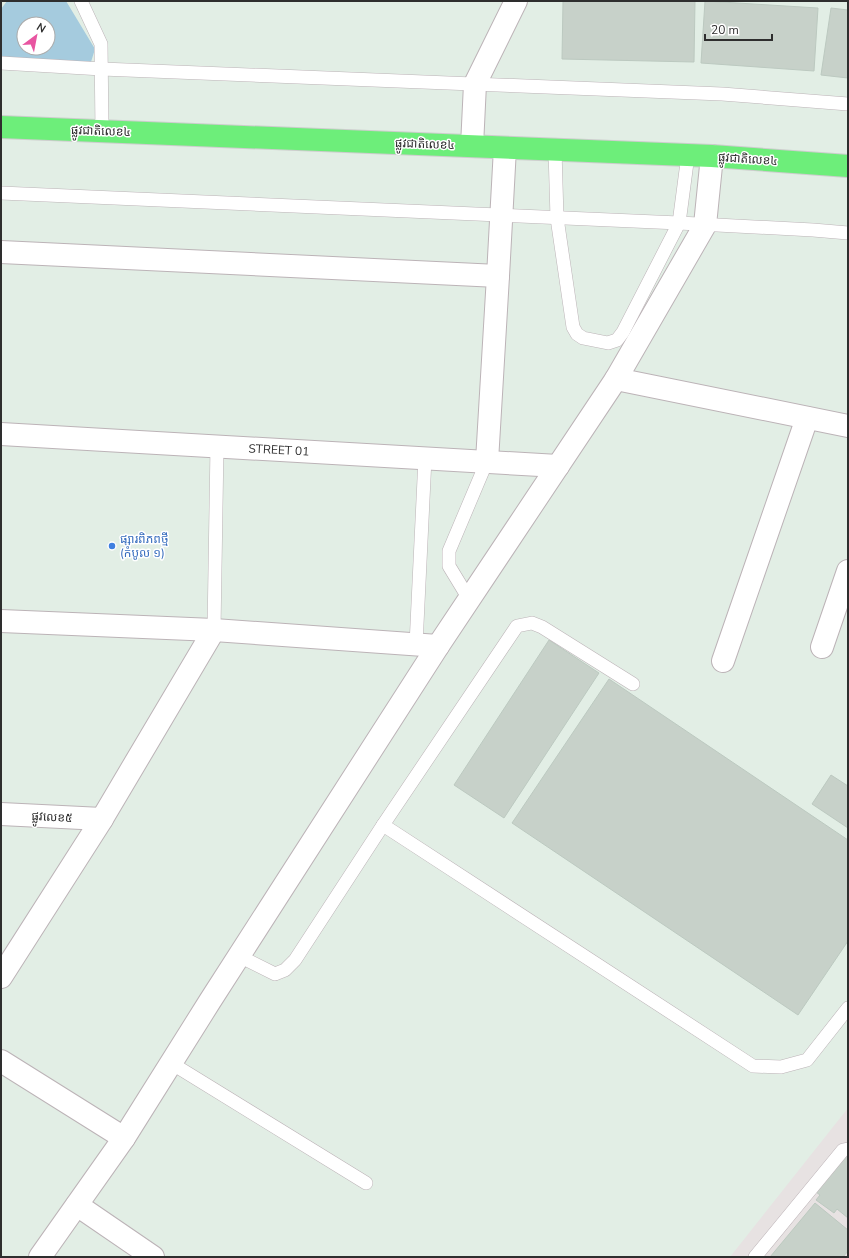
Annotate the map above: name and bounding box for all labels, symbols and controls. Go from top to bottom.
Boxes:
north arrow [16,16,56,56]
scale bar [705,16,772,42]
text: N [34,19,49,36]
text: 20 m [711,22,739,38]
street label: ផ្លូវជាតិលេខ៤ [71,122,131,143]
street label: ផ្លូវជាតិលេខ៤ [395,135,455,156]
street label: ផ្លូវជាតិលេខ៤ [717,149,779,172]
street label: STREET 01 [248,440,310,460]
place label: ផ្សារពិភពថ្មី (កំបូល ១) [120,531,169,561]
marker: ផ្សារពិភពថ្មី (កំបូល ១) [107,541,117,551]
street label: ផ្លូវលេខ៥ [31,808,73,829]

